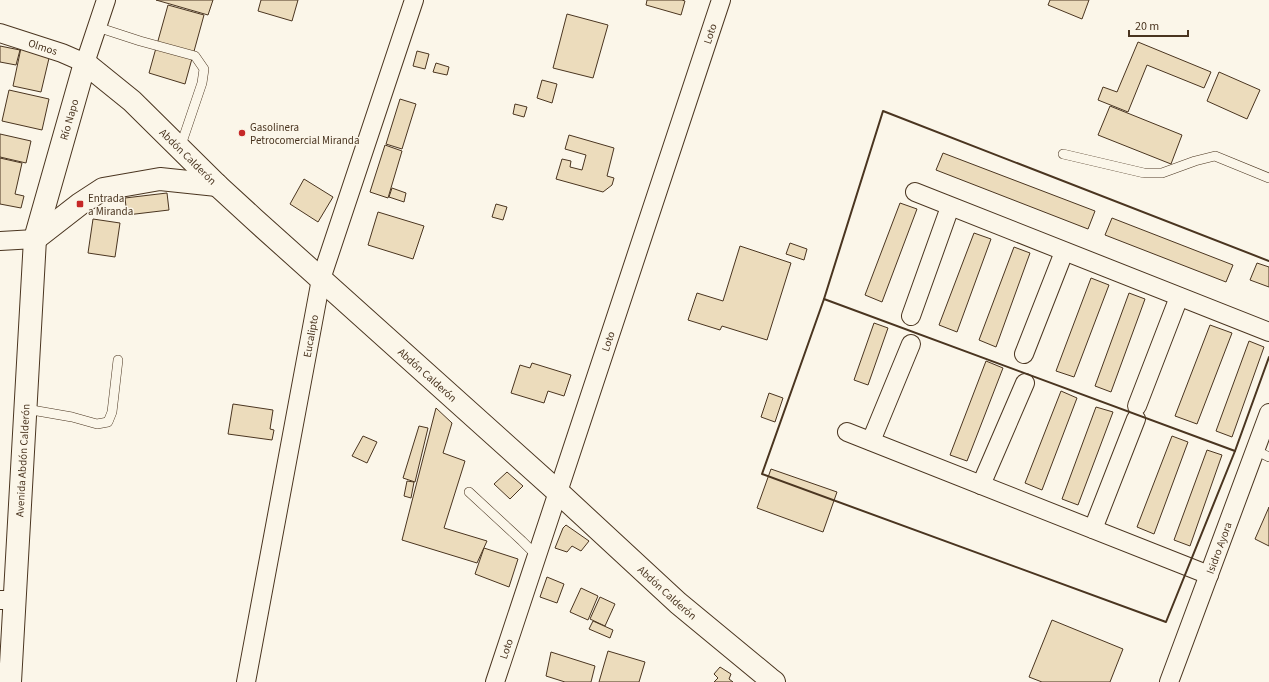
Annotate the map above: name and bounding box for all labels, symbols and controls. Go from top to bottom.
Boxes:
scale bar [1129,12,1188,38]
text: 20 m [1135,18,1159,35]
street label: Loto [700,22,721,46]
street label: Olmos [26,36,60,59]
street label: Río Napo [57,97,82,142]
place label: Gasolinera Petrocomercial Miranda [250,120,359,148]
street label: Abdón Calderón [156,125,219,188]
marker: Gasolinera Petrocomercial Miranda [237,128,247,138]
place label: Entrada a Miranda [88,191,133,219]
marker: Entrada a Miranda [75,199,85,209]
street label: Eucalipto [300,313,322,359]
street label: Loto [598,329,619,353]
street label: Abdón Calderón [394,345,460,406]
street label: Avenida Abdón Calderón [12,403,34,517]
street label: Isidro Ayora [1203,520,1236,576]
street label: Abdón Calderón [634,562,700,623]
street label: Loto [496,637,517,661]

